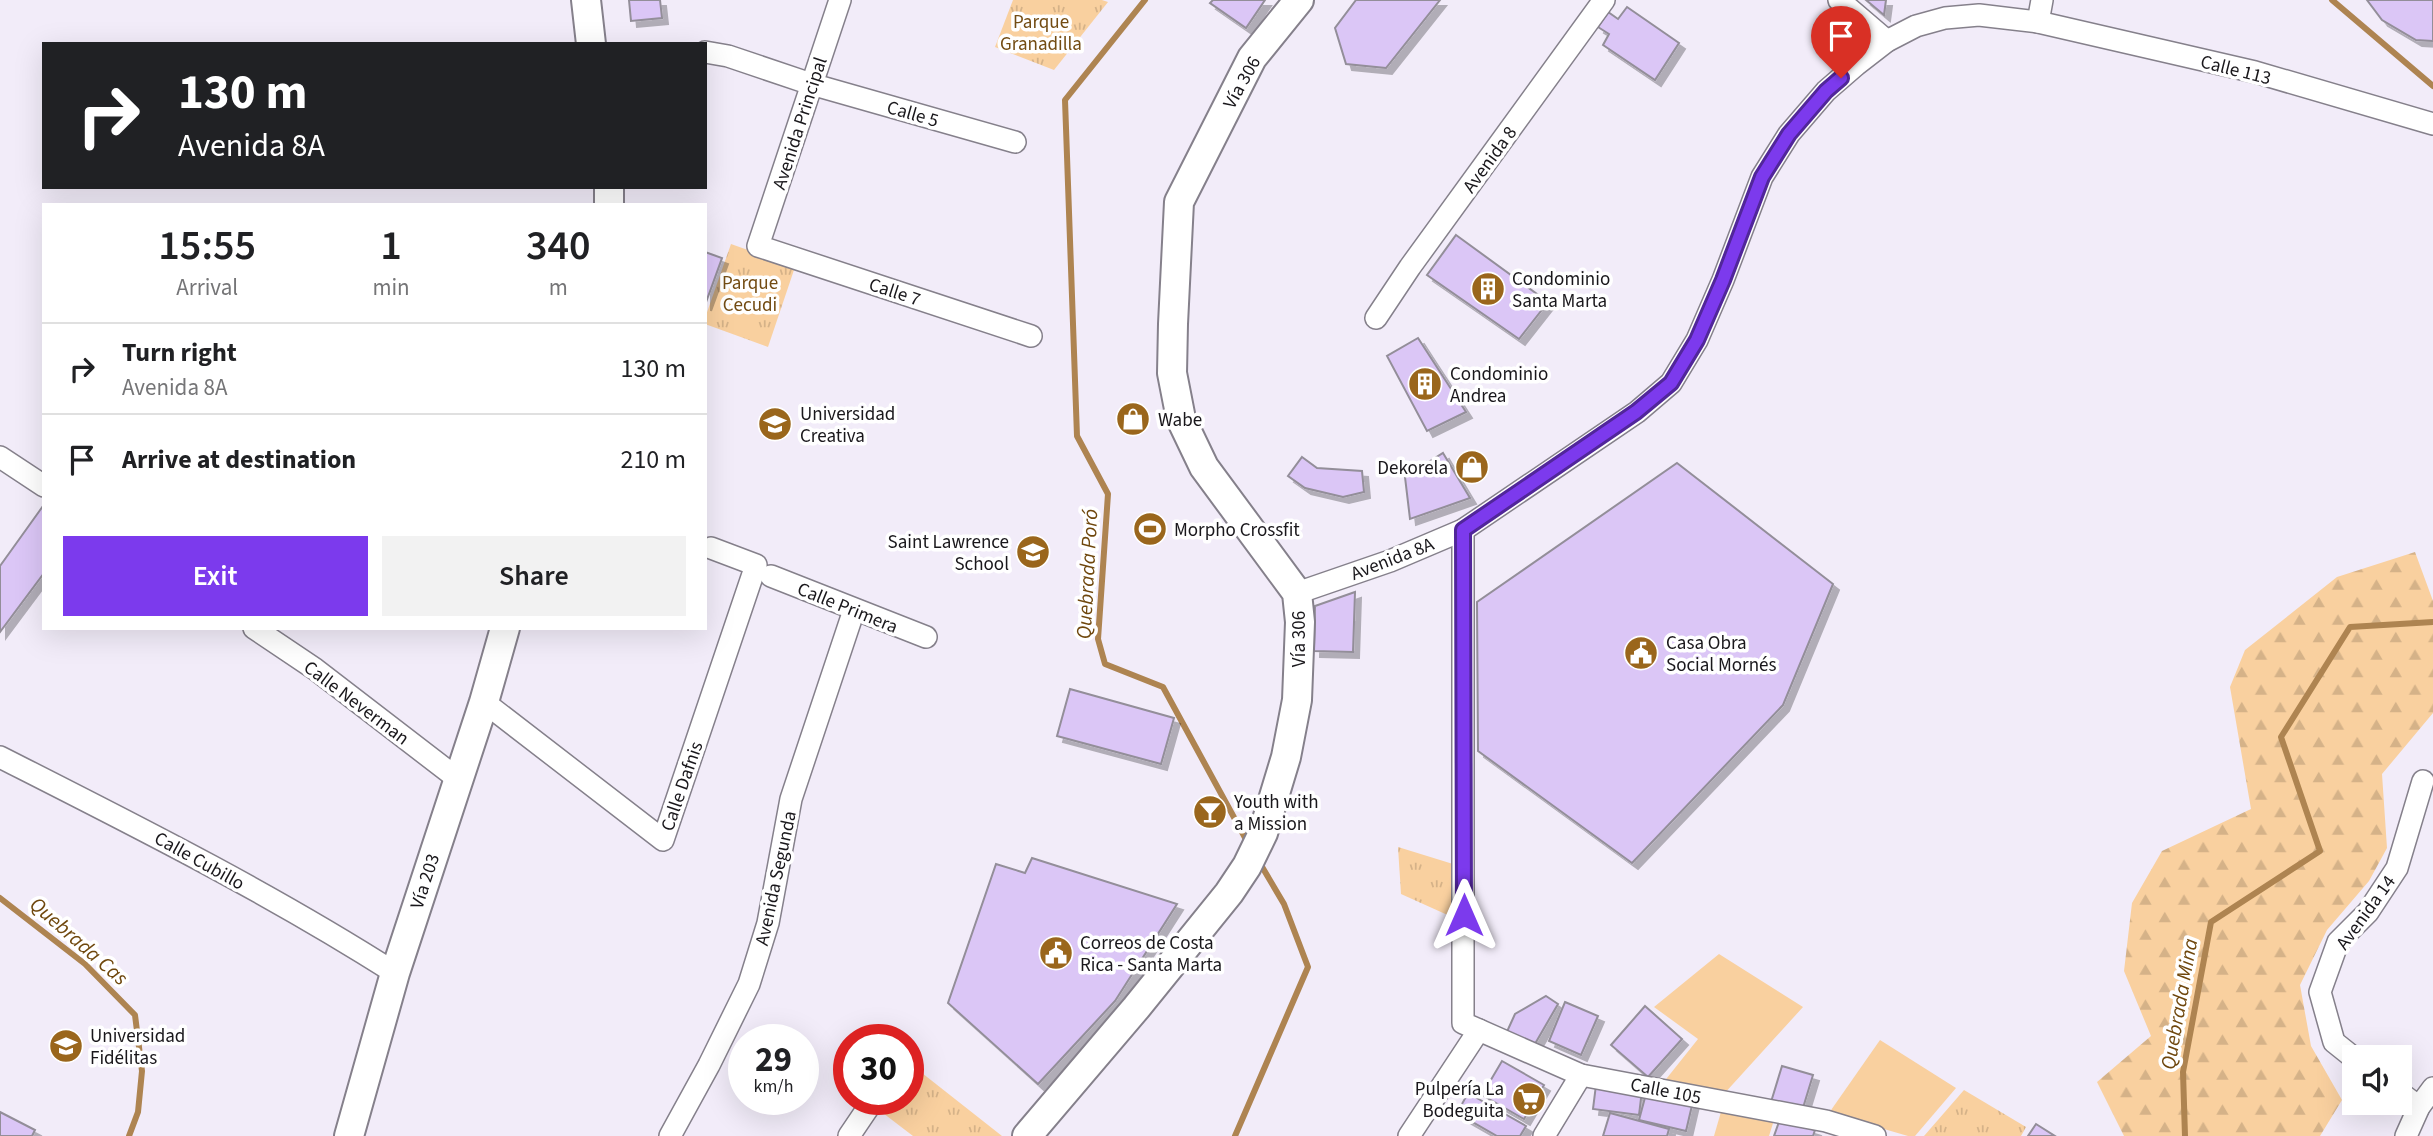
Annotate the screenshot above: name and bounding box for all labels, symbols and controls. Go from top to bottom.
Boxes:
pin [1811,6,1871,78]
park label: Parque Granadilla [1000,9,1082,58]
icon: arrive [1822,17,1860,55]
street label: Calle 113 [2198,49,2274,92]
street label: Vía 306 [1217,52,1268,114]
street label: Avenida Principal [766,54,835,193]
text: 130 m [178,58,307,128]
icon: right [63,70,154,161]
street label: Calle 5 [883,94,942,135]
street label: Avenida 8 [1457,121,1524,199]
text: Avenida 8A [178,123,325,169]
text: 15:55 [158,216,256,276]
text: 1 [380,216,402,276]
text: 340 [526,216,591,276]
place label: Condominio Santa Marta [1512,266,1610,315]
park label: Parque Cecudi [722,270,778,319]
building icon: Condominio Santa Marta [1469,270,1507,308]
text: Arrival [176,271,238,304]
text: min [372,271,410,304]
text: m [549,271,568,304]
street label: Calle 7 [865,271,924,313]
text: Turn right [122,334,237,371]
icon: right [63,350,101,388]
text: 130 m [620,350,686,387]
place label: Condominio Andrea [1450,361,1548,410]
building icon: Condominio Andrea [1406,365,1444,403]
text: Avenida 8A [122,371,228,404]
shop icon: Wabe [1114,400,1152,438]
place label: Universidad Creativa [800,401,895,450]
school or university icon: Universidad Creativa [756,405,794,443]
place label: Wabe [1158,407,1202,434]
icon: arrive [63,441,101,479]
text: Arrive at destination [122,441,356,478]
text: 210 m [620,441,686,478]
shop icon: Dekorela [1453,448,1491,486]
place label: Dekorela [1377,455,1448,482]
water label: Quebrada Poró [1069,508,1105,640]
sports icon: Morpho Crossfit [1131,510,1169,548]
place label: Morpho Crossfit [1174,517,1300,544]
place label: Saint Lawrence School [888,529,1009,578]
street label: Avenida 8A [1347,531,1439,588]
school or university icon: Saint Lawrence School [1014,533,1052,571]
button: Exit [63,536,368,616]
button: Share [382,536,686,616]
street label: Calle Primera [793,576,902,641]
street label: Vía 306 [1286,611,1313,667]
place label: Casa Obra Social Mornés [1666,630,1777,679]
public building icon: Casa Obra Social Mornés [1622,634,1660,672]
street label: Calle Neverman [298,655,414,752]
street label: Calle Dafnis [654,738,710,835]
place label: Youth with a Mission [1233,789,1319,838]
bar icon: Youth with a Mission [1191,793,1229,831]
street label: Avenida Segunda [749,808,804,948]
street label: Calle Cubillo [149,825,249,897]
street label: Vía 203 [404,850,447,912]
street label: Avenida 14 [2330,870,2402,956]
position arrow [1427,878,1501,952]
water label: Quebrada Cas [23,890,135,992]
place label: Correos de Costa Rica - Santa Marta [1080,930,1222,979]
public building icon: Correos de Costa Rica - Santa Marta [1037,934,1075,972]
water label: Quebrada Mina [2153,936,2205,1072]
place label: Universidad Fidélitas [90,1023,185,1072]
speed limit sign: 30 [833,1024,924,1115]
school or university icon: Universidad Fidélitas [47,1027,85,1065]
text: 29 [755,1035,792,1085]
map controls [2342,1045,2412,1115]
button: sound [2342,1045,2412,1115]
street label: Calle 105 [1628,1071,1703,1112]
text: km/h [754,1074,793,1099]
place label: Pulpería La Bodeguita [1415,1076,1504,1125]
supermarket icon: Pulpería La Bodeguita [1510,1080,1548,1118]

